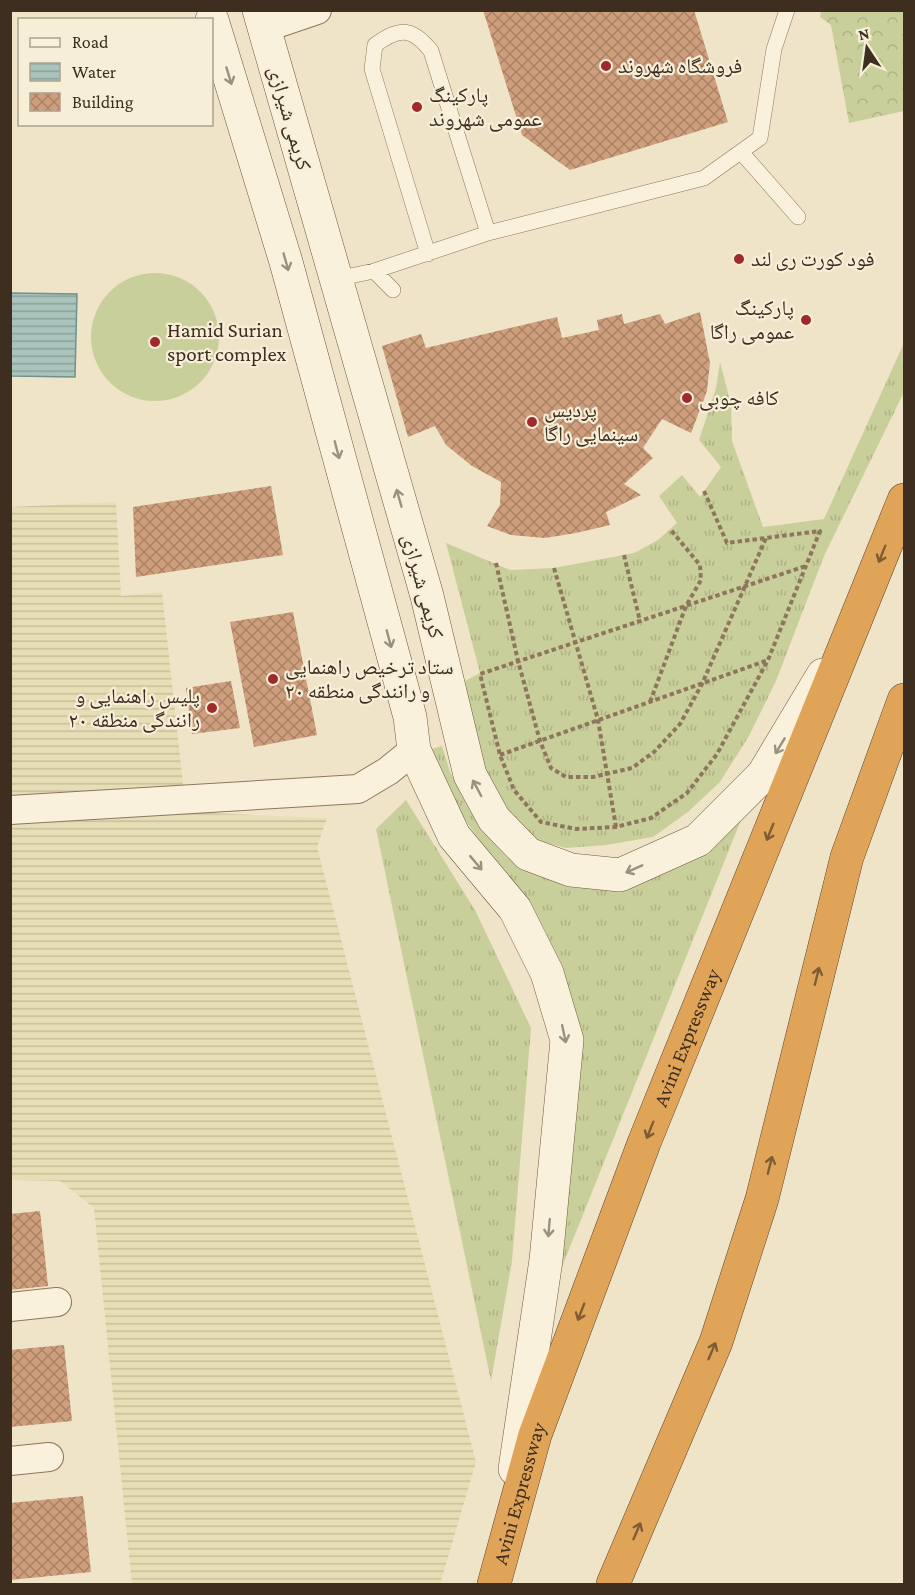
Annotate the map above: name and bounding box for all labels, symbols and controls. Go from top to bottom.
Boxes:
legend [18,18,213,126]
north arrow [837,18,897,78]
text: N [857,24,871,43]
text: Road [72,32,109,52]
place label: فروشگاه شهروند [618,54,742,78]
marker: فروشگاه شهروند [599,59,613,73]
text: Water [72,62,117,82]
street label: کریمی شیرازی [263,63,316,173]
one-way arrow [224,66,235,85]
place label: پارکینگ عمومی شهروند [429,83,542,132]
text: Building [72,92,134,112]
marker: پارکینگ عمومی شهروند [410,100,424,114]
place label: فود کورت ری لند [751,247,875,271]
one-way arrow [281,252,292,271]
marker: فود کورت ری لند [732,252,746,266]
place label: پارکینگ عمومی راگا [710,296,794,345]
marker: پارکینگ عمومی راگا [799,313,813,327]
place label: Hamid Surian sport complex [167,318,286,366]
marker: Hamid Surian sport complex [148,335,162,349]
place label: کافه چوبی [699,386,779,411]
marker: کافه چوبی [680,391,694,405]
place label: پردیس سینمایی راگا [544,398,638,447]
marker: پردیس سینمایی راگا [525,415,539,429]
one-way arrow [332,441,344,460]
one-way arrow [393,489,404,508]
street label: کریمی شیرازی [397,531,449,641]
one-way arrow [876,544,887,563]
one-way arrow [383,629,395,648]
place label: ستاد ترخیص راهنمایی و رانندگی منطقه ۲۰ [285,655,453,704]
marker: ستاد ترخیص راهنمایی و رانندگی منطقه ۲۰ [266,672,280,686]
place label: پلیس راهنمایی و رانندگی منطقه ۲۰ [69,684,200,733]
marker: پلیس راهنمایی و رانندگی منطقه ۲۰ [205,701,219,715]
one-way arrow [773,737,785,754]
one-way arrow [471,779,482,797]
one-way arrow [764,822,775,841]
one-way arrow [469,855,483,870]
one-way arrow [626,863,644,875]
street label: Avini Expressway [648,965,725,1110]
one-way arrow [812,967,823,986]
one-way arrow [559,1024,570,1043]
one-way arrow [644,1120,655,1138]
one-way arrow [765,1156,776,1175]
one-way arrow [543,1217,554,1237]
one-way arrow [575,1302,586,1321]
one-way arrow [707,1342,718,1361]
street label: Avini Expressway [488,1419,551,1567]
one-way arrow [632,1522,643,1541]

